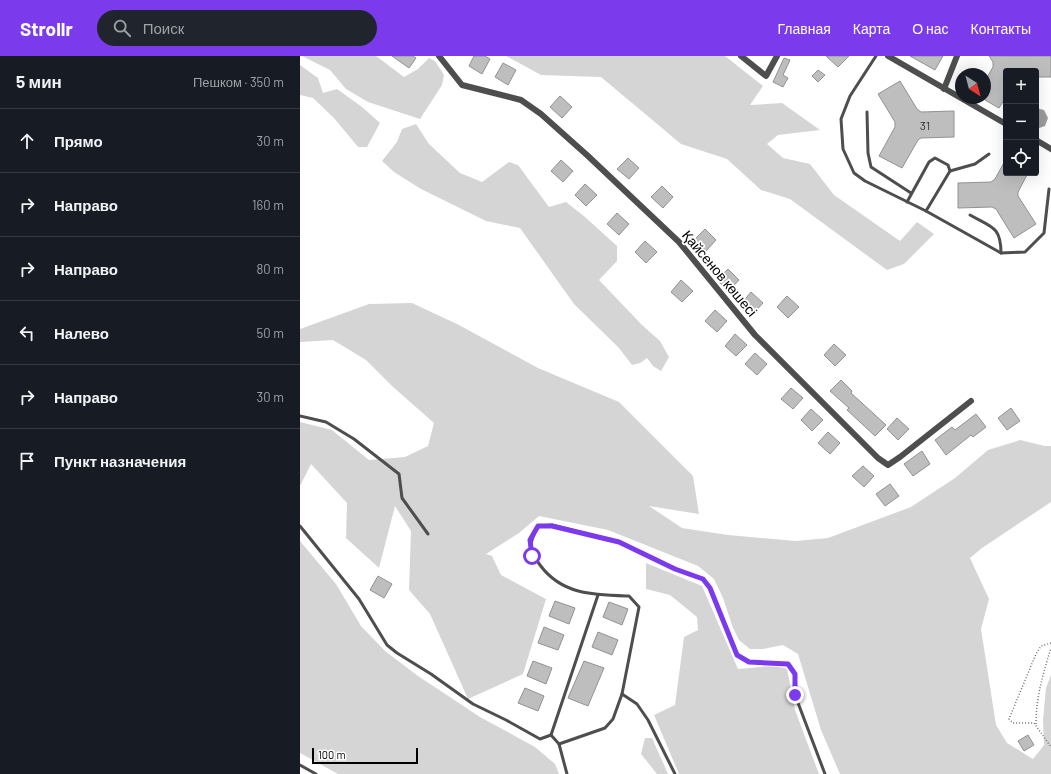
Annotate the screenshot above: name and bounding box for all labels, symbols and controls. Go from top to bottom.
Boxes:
search box [97,10,377,46]
text: Strollr [20,17,73,40]
icon: search [111,17,133,39]
text: Поиск [143,19,184,37]
text: Главная [778,20,831,37]
text: Карта [853,20,890,37]
text: О нас [912,20,949,37]
text: Контакты [971,20,1031,37]
north arrow [955,68,991,104]
map controls [1003,68,1039,176]
button: + [1003,68,1039,104]
text: 5 мин [16,71,62,91]
text: Пешком · 350 m [193,74,284,90]
button: − [1003,104,1039,140]
house number: 31 [920,118,930,132]
icon: ahead [16,130,38,152]
text: Прямо [54,132,103,150]
text: 30 m [257,133,284,149]
button: locate [1003,140,1039,176]
icon: right [16,194,38,216]
text: Направо [54,196,118,214]
text: 160 m [252,197,284,213]
street label: Қайсенов көшесі [679,226,761,320]
icon: right [16,258,38,280]
text: Направо [54,260,118,278]
text: 80 m [257,261,284,277]
icon: left [16,322,38,344]
text: Налево [54,324,109,342]
text: 50 m [257,325,284,341]
icon: right [16,386,38,408]
text: Направо [54,388,118,406]
text: 30 m [257,389,284,405]
icon: arrive [16,450,38,472]
text: Пункт назначения [54,452,186,470]
route start [523,547,541,565]
route end [786,686,804,704]
scale bar [312,746,418,765]
text: 100 m [318,748,346,761]

